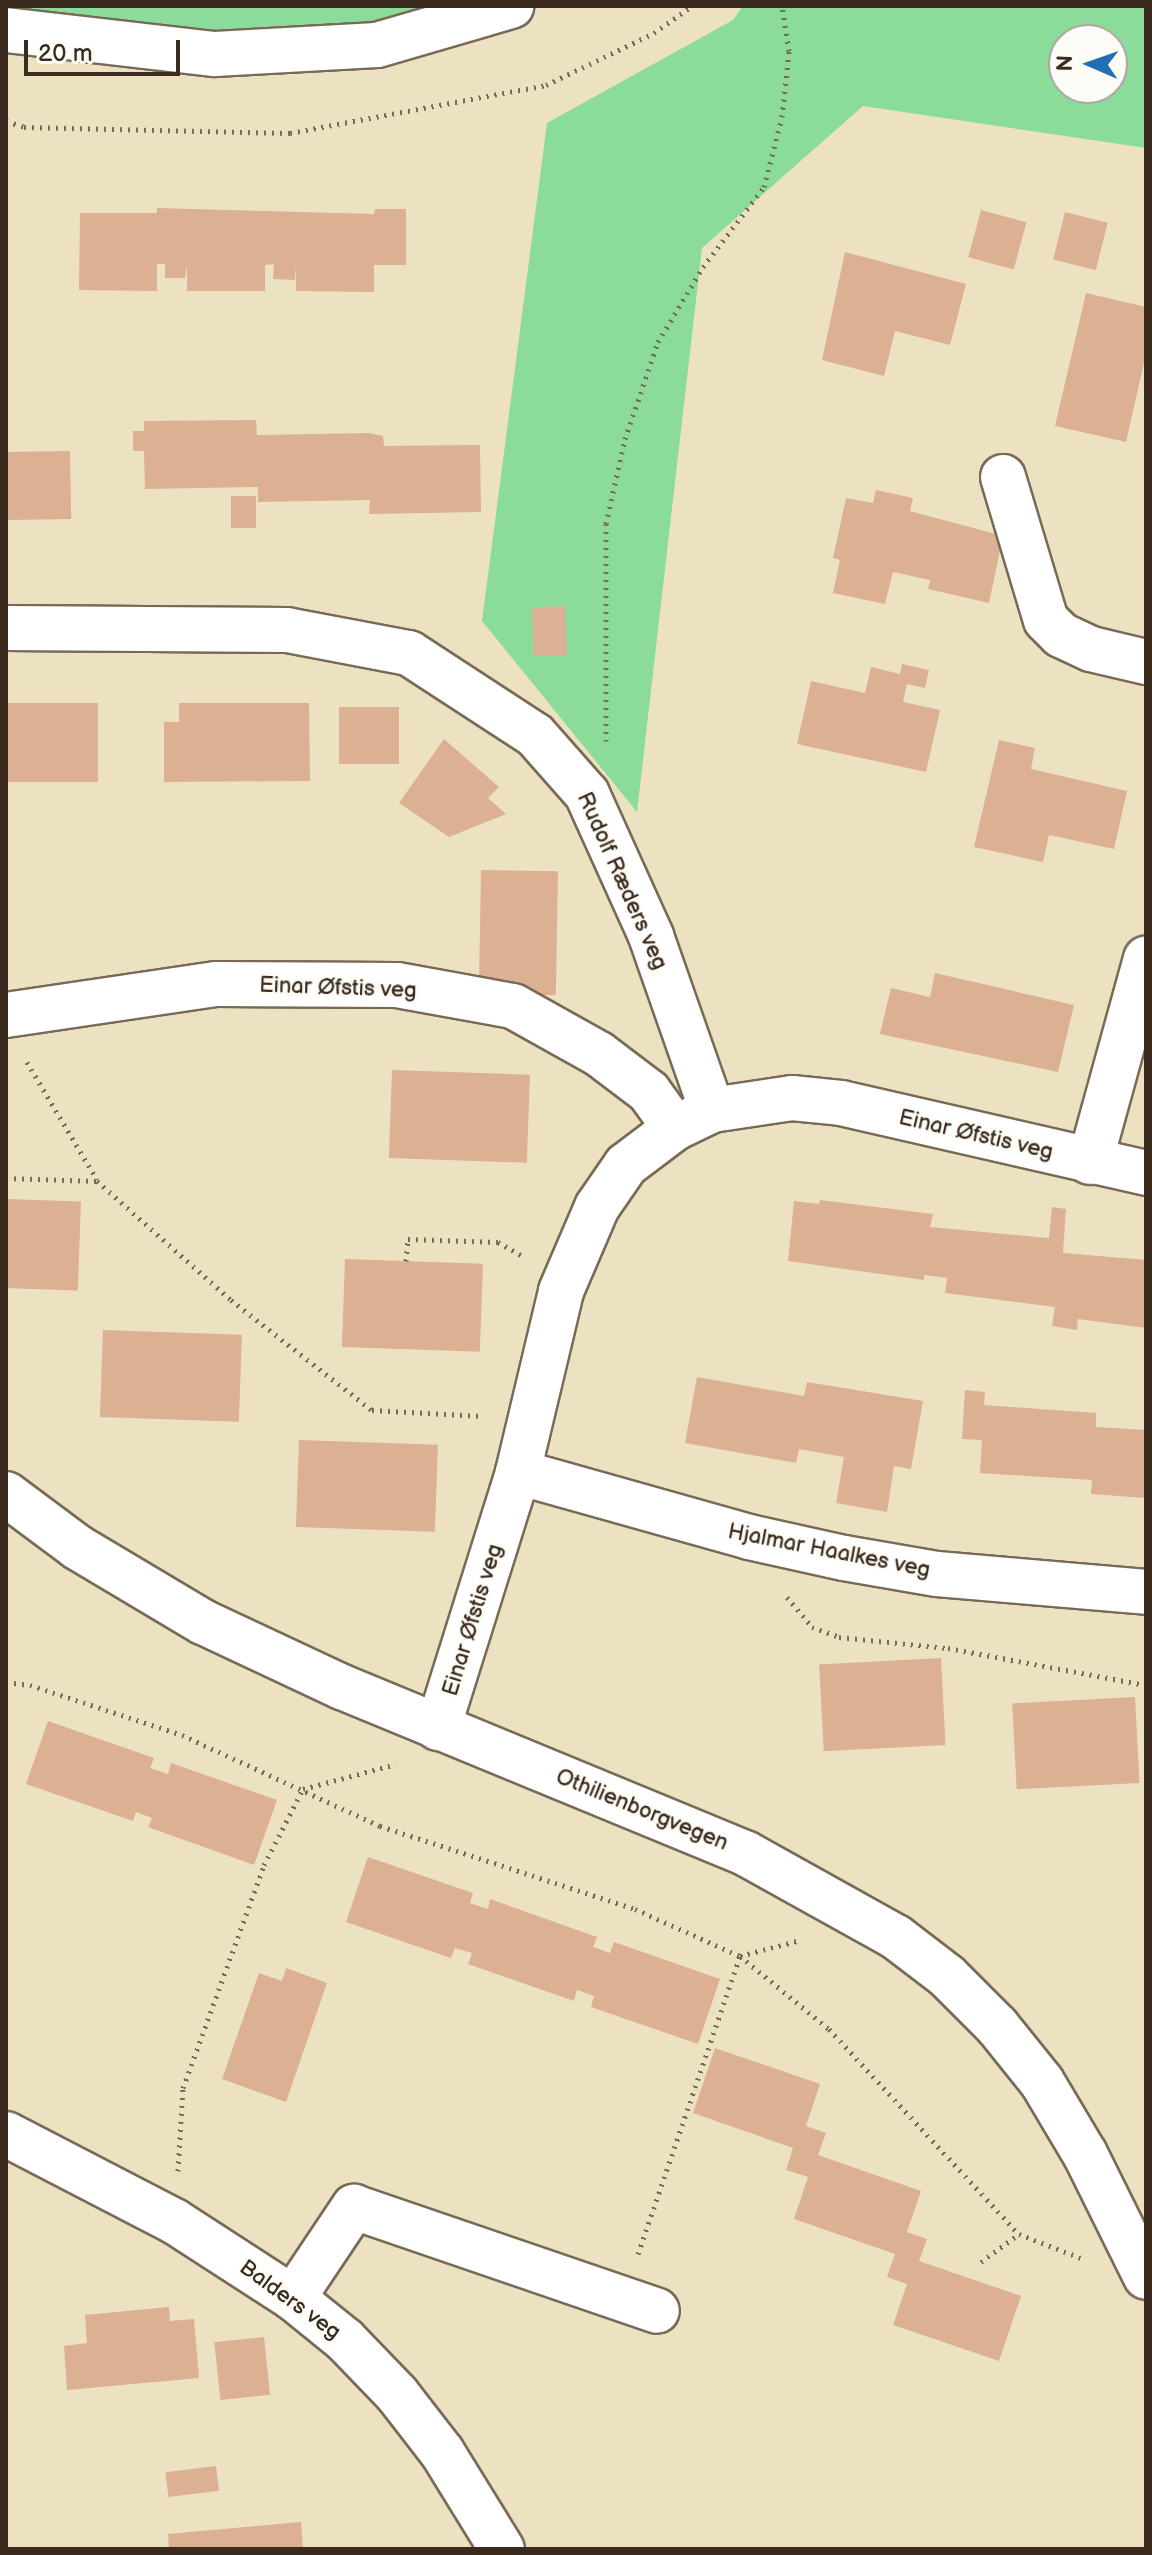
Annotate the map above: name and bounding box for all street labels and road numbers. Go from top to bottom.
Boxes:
street label: Rudolf Ræders veg [571,788,673,974]
street label: Einar Øfstis veg [259,972,417,1004]
street label: Einar Øfstis veg [896,1104,1056,1166]
street label: Hjalmar Haalkes veg [726,1518,932,1584]
street label: Einar Øfstis veg [437,1541,509,1699]
street label: Othilienborgvegen [552,1763,732,1857]
street label: Balders veg [234,2254,346,2346]

